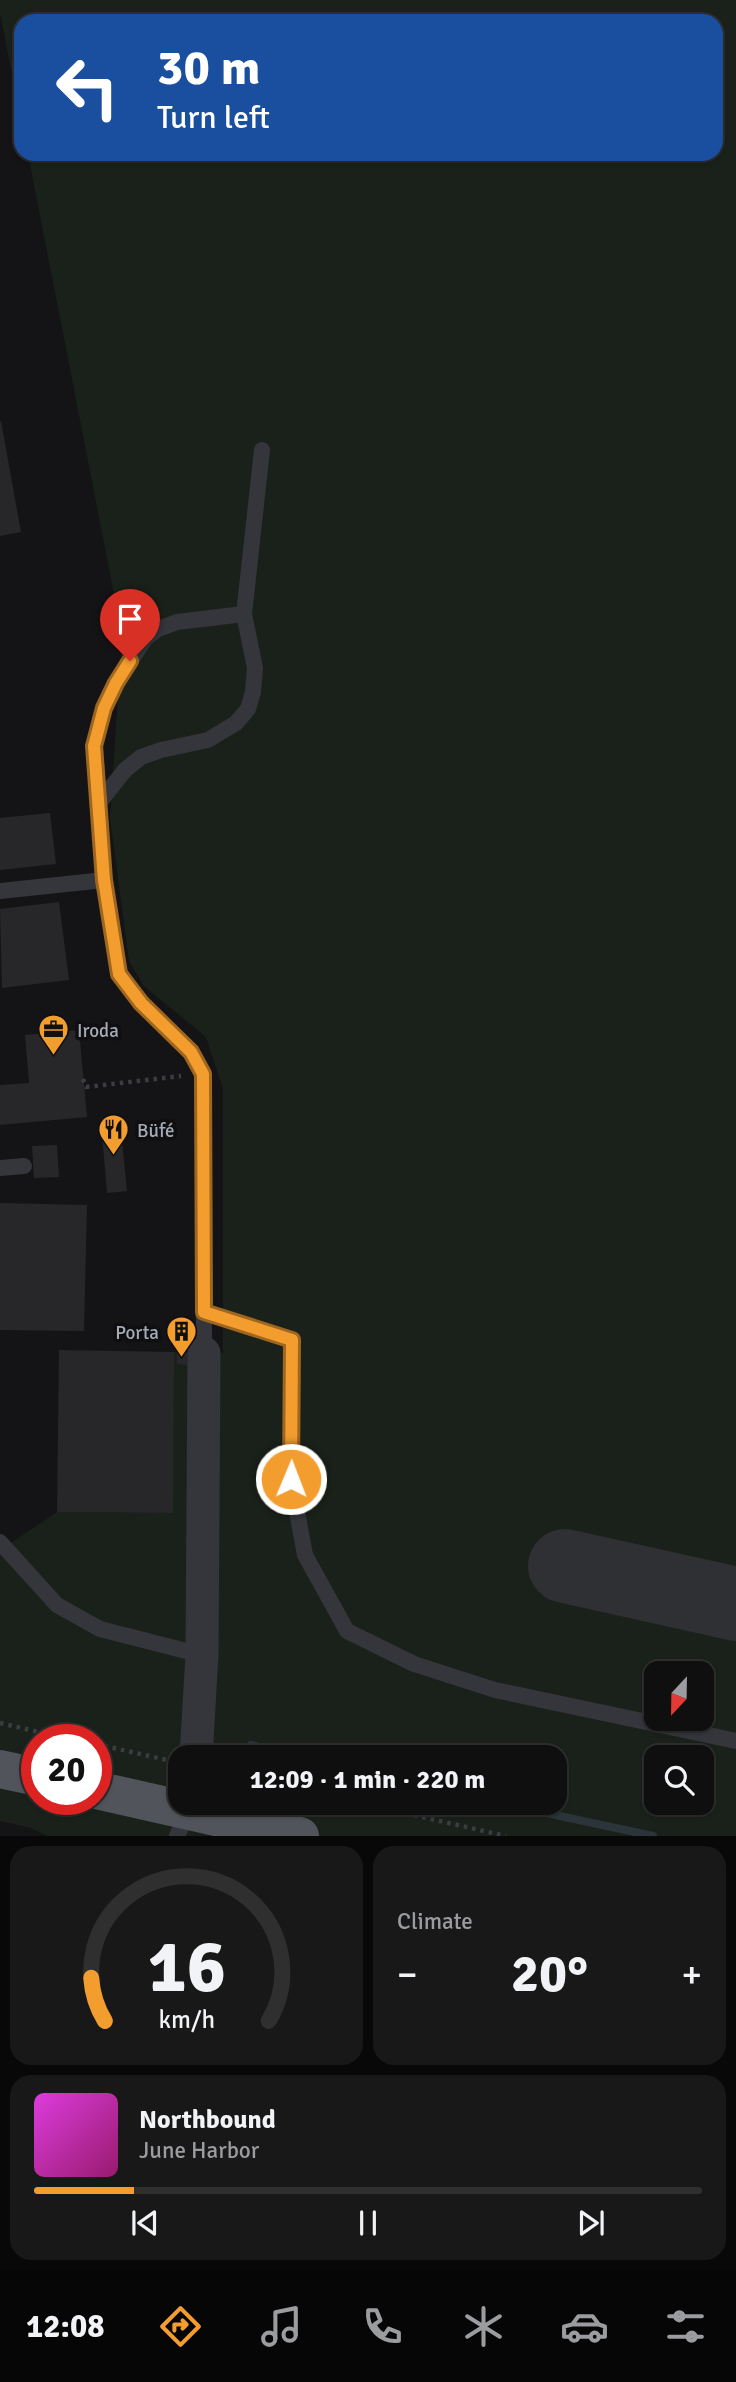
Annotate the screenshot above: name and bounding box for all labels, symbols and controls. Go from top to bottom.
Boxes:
text: 30 m [157,38,260,98]
icon: left [42,42,133,133]
text: Turn left [157,98,270,137]
pin [100,589,160,661]
icon: arrive [111,600,149,638]
office icon: Iroda [37,1013,71,1057]
place label: Iroda [77,1019,119,1043]
restaurant icon: Büfé [97,1113,131,1157]
place label: Büfé [137,1119,175,1143]
building icon: Porta [165,1315,199,1359]
place label: Porta [115,1321,159,1345]
position arrow [254,1442,328,1516]
north arrow [644,1661,714,1731]
map controls [644,1661,714,1815]
speed limit sign: 20 [21,1724,112,1815]
button: search [644,1745,714,1815]
text: 12:09 · 1 min · 220 m [250,1764,485,1796]
text: Climate [397,1907,473,1936]
text: 16 [147,1924,226,2013]
text: 20° [511,1942,588,2006]
text: − [397,1951,418,1998]
text: + [681,1951,702,1998]
text: km/h [158,2004,215,2035]
text: Northbound [139,2104,276,2136]
text: June Harbor [139,2136,259,2165]
icon: previous [126,2204,164,2242]
icon: pause [349,2204,387,2242]
icon: next [572,2204,610,2242]
icon: directions [156,2302,205,2351]
icon: music [257,2302,306,2351]
icon: phone [358,2302,407,2351]
icon: climate [459,2302,508,2351]
icon: car [560,2302,609,2351]
icon: filters [661,2302,710,2351]
text: 12:08 [26,2307,105,2346]

